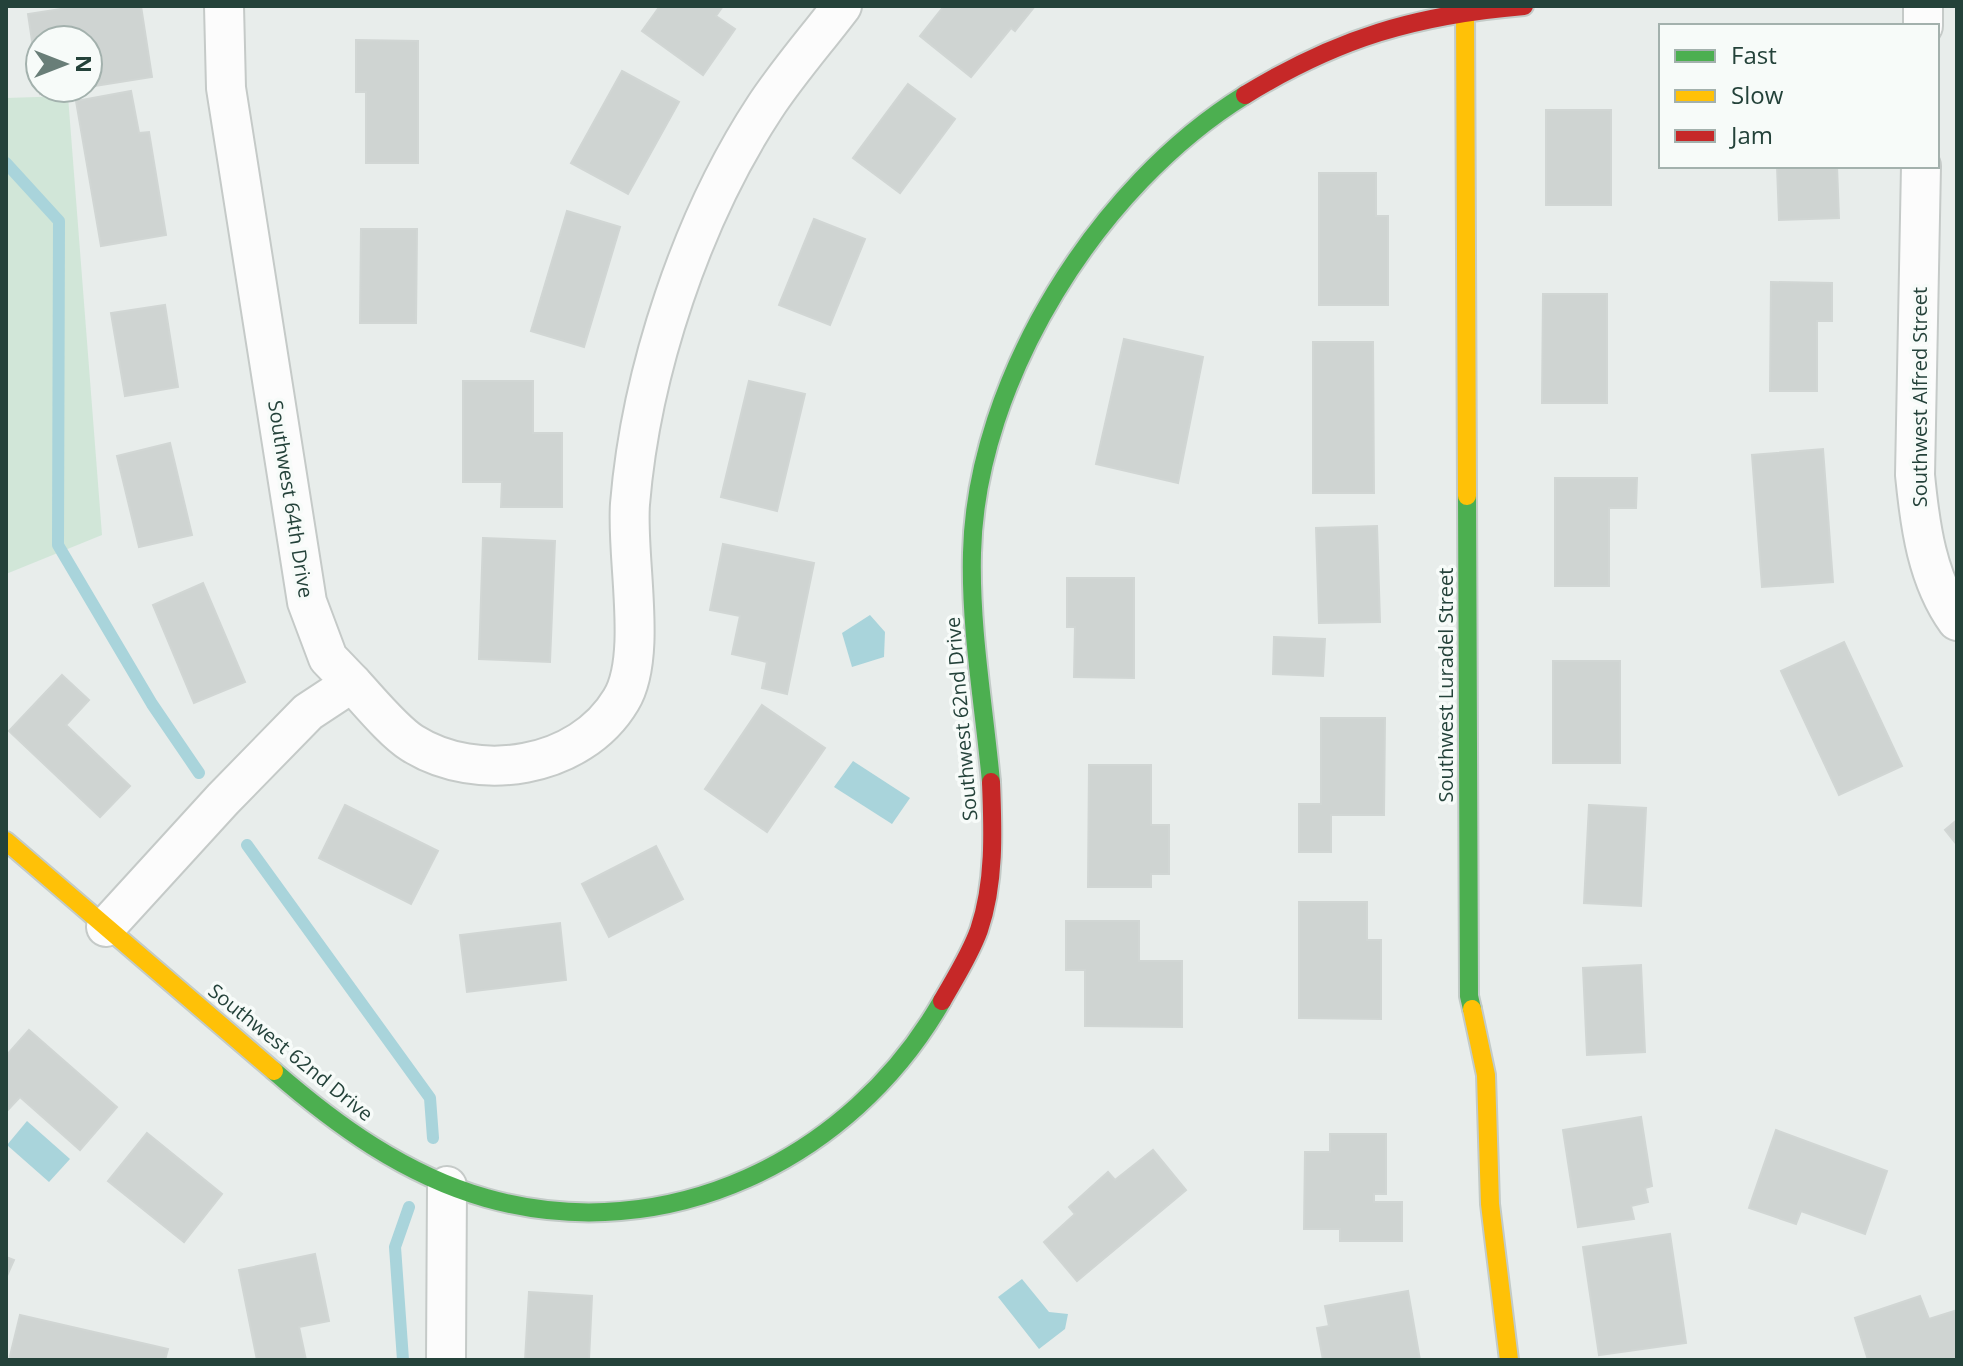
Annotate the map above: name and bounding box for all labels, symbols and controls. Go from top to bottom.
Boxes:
north arrow [24,24,104,104]
legend [1659,24,1939,168]
text: Fast [1731,38,1777,71]
text: N [70,55,100,73]
text: Slow [1731,78,1784,111]
text: Jam [1729,118,1773,151]
street label: Southwest Alfred Street [1906,287,1933,507]
street label: Southwest 64th Drive [262,398,320,600]
street label: Southwest Luradel Street [1432,568,1459,802]
street label: Southwest 62nd Drive [939,616,983,822]
street label: Southwest 62nd Drive [203,977,379,1127]

